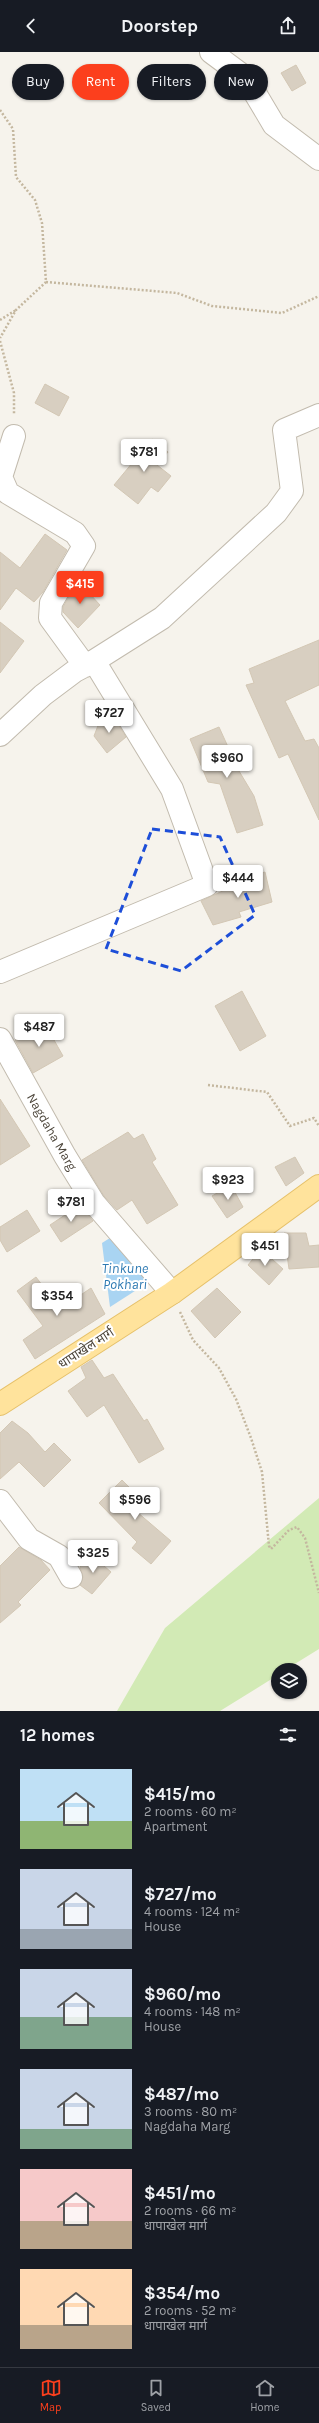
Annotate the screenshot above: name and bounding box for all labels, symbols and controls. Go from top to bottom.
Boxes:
icon: back [20,15,42,37]
text: Doorstep [121,15,198,37]
icon: share [277,15,299,37]
chip: Buy [12,64,64,100]
chip: Rent [72,64,129,100]
chip: Filters [137,64,206,100]
chip: New [214,64,268,100]
pin: $781 [120,439,168,473]
text: $781 [130,444,158,459]
pin: $415 [56,571,104,605]
text: $415 [66,576,94,591]
pin: $727 [85,700,133,734]
text: $727 [94,705,124,720]
pin: $960 [203,745,251,779]
text: $960 [210,750,244,765]
pin: $444 [214,865,262,899]
text: $444 [222,870,254,885]
pin: $487 [15,1014,63,1048]
text: $487 [23,1019,55,1034]
street label: Nagdaha Marg [24,1091,80,1174]
pin: $923 [204,1167,252,1201]
text: $923 [212,1172,244,1187]
pin: $781 [47,1189,95,1223]
text: $781 [57,1194,85,1209]
pin: $451 [241,1233,289,1267]
text: $451 [251,1238,279,1253]
water label: Tinkune Pokhari [102,1260,149,1293]
pin: $354 [33,1283,81,1317]
text: $354 [41,1288,73,1303]
street label: धापाखेल मार्ग [55,1324,117,1371]
pin: $596 [111,1487,159,1521]
text: $596 [119,1492,151,1507]
pin: $325 [69,1540,117,1574]
text: $325 [77,1545,109,1560]
map controls [271,1663,307,1699]
button: layers [271,1663,307,1699]
icon: filters [277,1724,299,1746]
text: 12 homes [20,1725,95,1745]
text: $415/mo [144,1784,216,1804]
icon: home [52,1785,100,1833]
text: 2 rooms · 60 m² [144,1804,237,1819]
text: Apartment [144,1819,207,1834]
text: $727/mo [144,1884,217,1904]
icon: home [52,1885,100,1933]
text: 4 rooms · 124 m² [144,1904,240,1919]
text: House [144,1919,181,1934]
text: $960/mo [144,1984,221,2004]
icon: home [52,1985,100,2033]
text: 4 rooms · 148 m² [144,2004,241,2019]
text: House [144,2019,181,2034]
text: $487/mo [144,2084,219,2104]
icon: home [52,2085,100,2133]
text: 3 rooms · 80 m² [144,2104,237,2119]
text: Nagdaha Marg [144,2119,230,2134]
text: $451/mo [144,2183,216,2203]
icon: home [52,2185,100,2233]
text: 2 rooms · 66 m² [144,2203,236,2218]
text: धापाखेल मार्ग [144,2218,207,2233]
text: $354/mo [144,2283,220,2303]
icon: home [52,2285,100,2333]
text: 2 rooms · 52 m² [144,2303,236,2318]
text: धापाखेल मार्ग [144,2318,207,2333]
tab: Map [40,2377,62,2414]
tab: Saved [141,2377,171,2414]
tab: Home [250,2377,279,2414]

